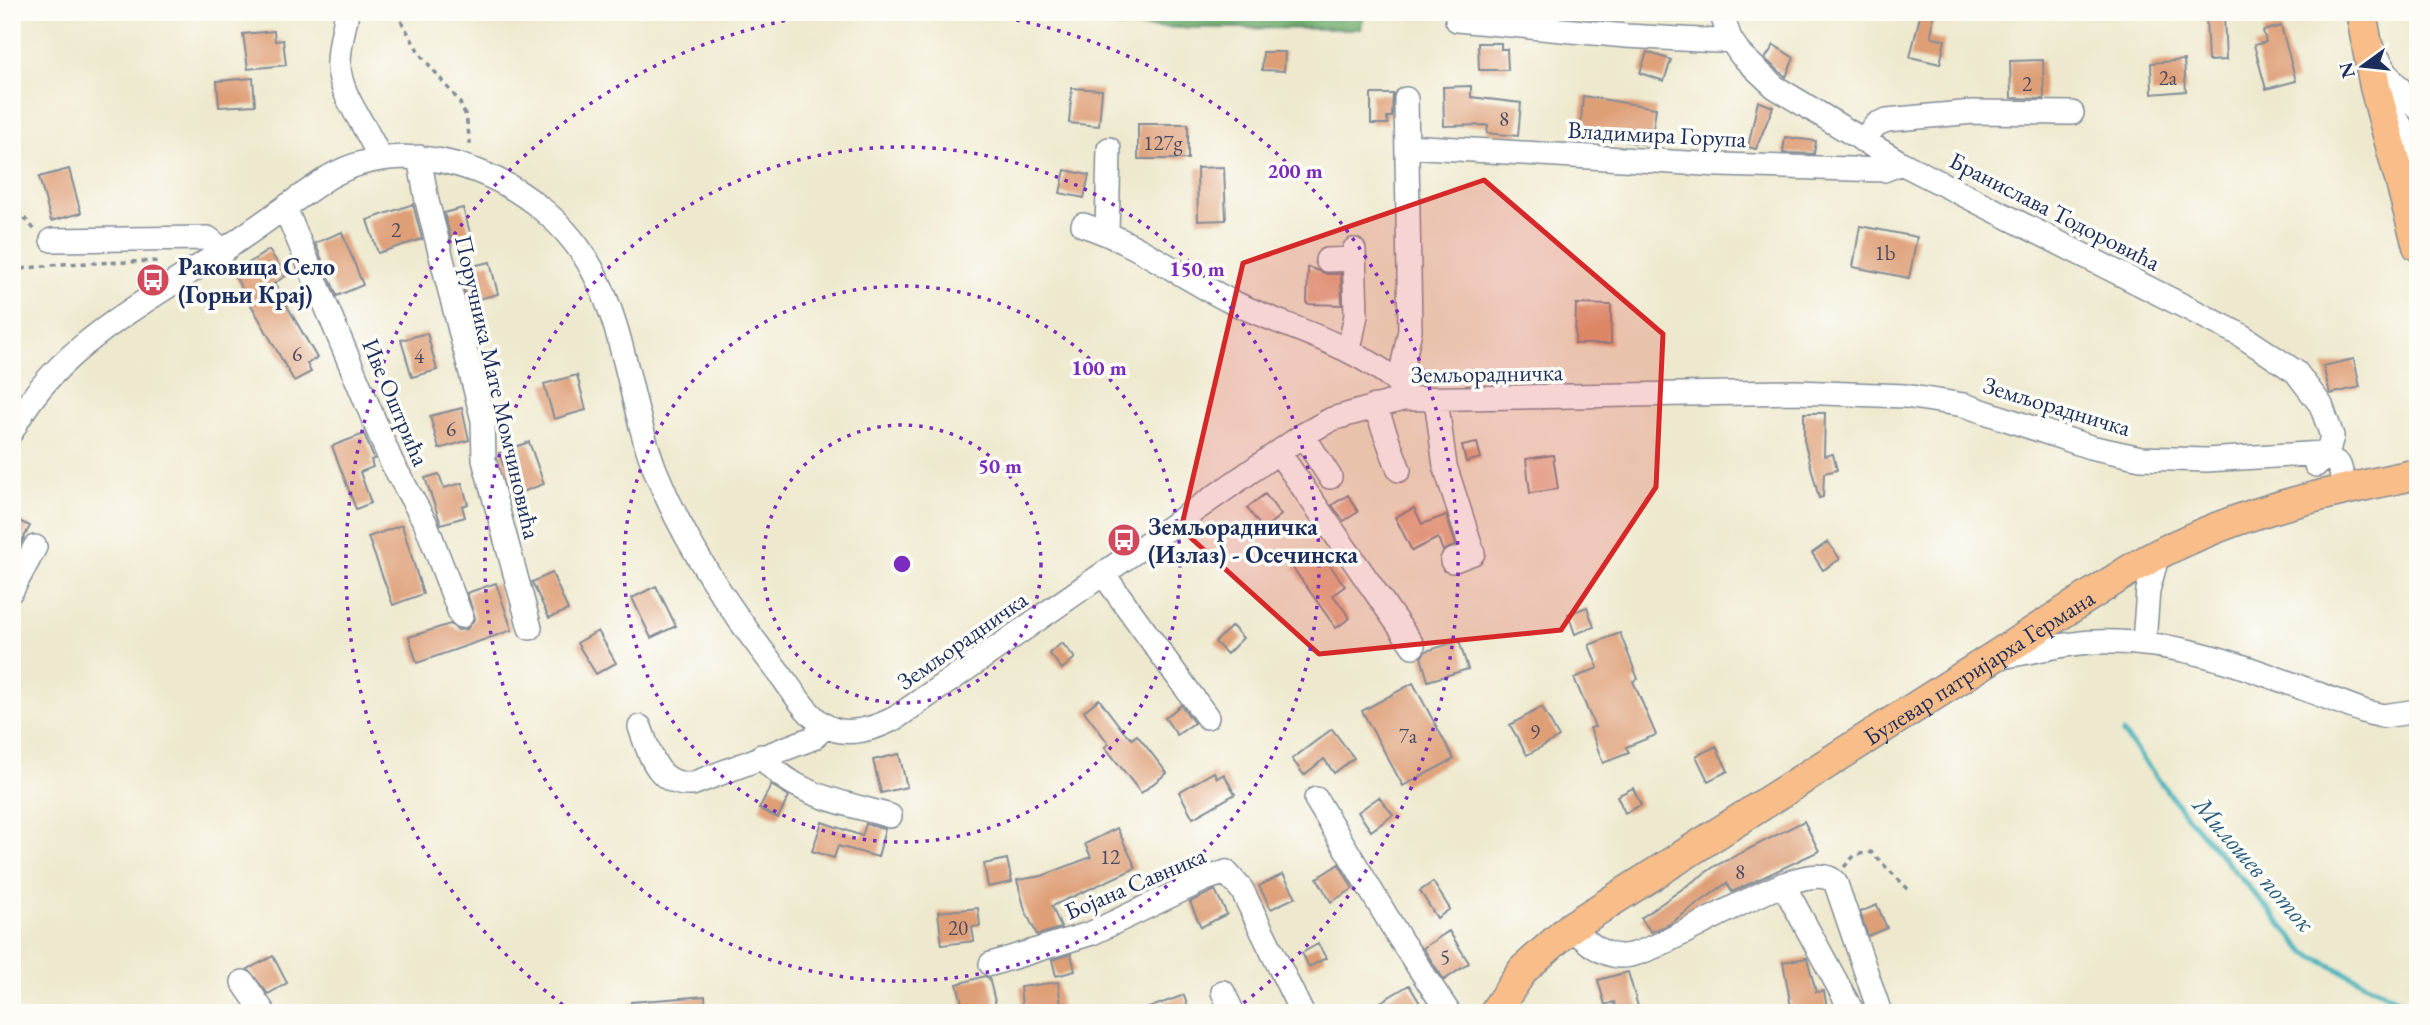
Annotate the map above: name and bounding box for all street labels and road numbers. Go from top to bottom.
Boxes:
street label: Владимира Горупа [1567,114,1748,154]
street label: Бранислава Тодоровића [1944,144,2166,278]
street label: Поручника Мате Момчиновића [448,232,548,542]
street label: Иве Оштрића [355,334,437,471]
street label: Земљорадничка [1411,356,1564,390]
street label: Земљорадничка [1980,369,2135,443]
street label: Булевар патријарха Германа [1857,581,2100,752]
street label: Земљорадничка [891,583,1034,696]
street label: Бојана Савника [1060,839,1211,927]

